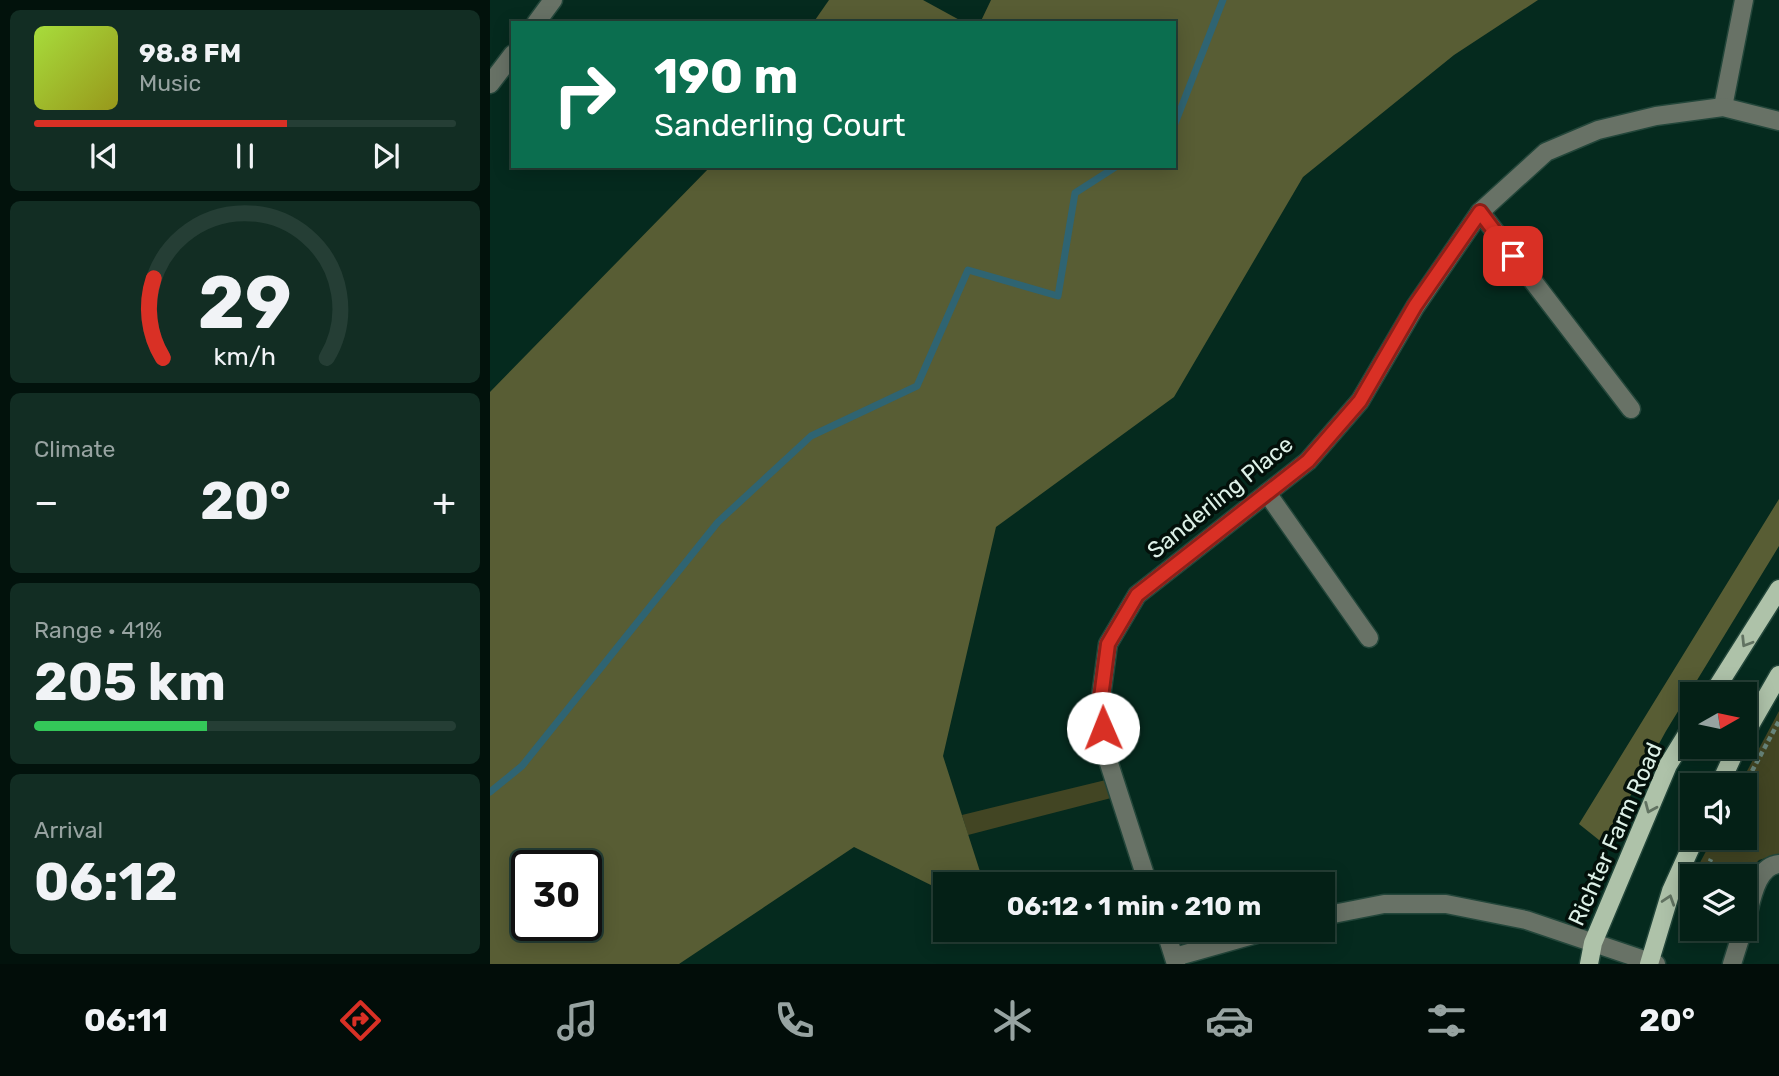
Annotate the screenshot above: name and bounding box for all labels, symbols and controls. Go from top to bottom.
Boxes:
text: 98.8 FM [139,38,241,69]
text: 190 m [654,47,798,105]
icon: right [539,49,630,140]
text: Music [139,69,201,97]
text: Sanderling Court [654,106,906,144]
icon: previous [85,137,123,175]
icon: pause [226,137,264,175]
icon: next [367,137,405,175]
pin [1483,226,1543,286]
icon: arrive [1494,237,1532,275]
text: 29 [198,260,292,346]
text: km/h [214,341,276,370]
street label: Sanderling Place [1142,430,1298,564]
text: Climate [34,435,115,463]
text: 20° [200,470,291,532]
text: − [34,479,59,525]
text: + [432,479,456,525]
text: Range · 41% [34,616,162,644]
one-way arrow [1741,634,1754,647]
text: 205 km [34,651,226,713]
north arrow [1680,682,1757,760]
map controls [1680,682,1757,941]
position arrow [1066,691,1140,765]
street label: Richter Farm Road [1562,738,1668,930]
button: sound [1680,773,1757,850]
one-way arrow [1644,802,1658,814]
text: Arrival [34,816,103,844]
speed limit sign: 30 [511,850,602,941]
text: 06:12 [34,851,178,913]
button: layers [1680,864,1757,941]
text: 06:12 · 1 min · 210 m [1007,891,1261,922]
one-way arrow [1661,894,1675,907]
icon: directions [336,996,385,1045]
icon: music [553,996,602,1045]
icon: phone [770,996,819,1045]
icon: climate [988,996,1037,1045]
icon: car [1205,996,1254,1045]
icon: filters [1422,996,1471,1045]
text: 06:11 [84,1001,168,1039]
text: 20° [1639,1001,1695,1039]

